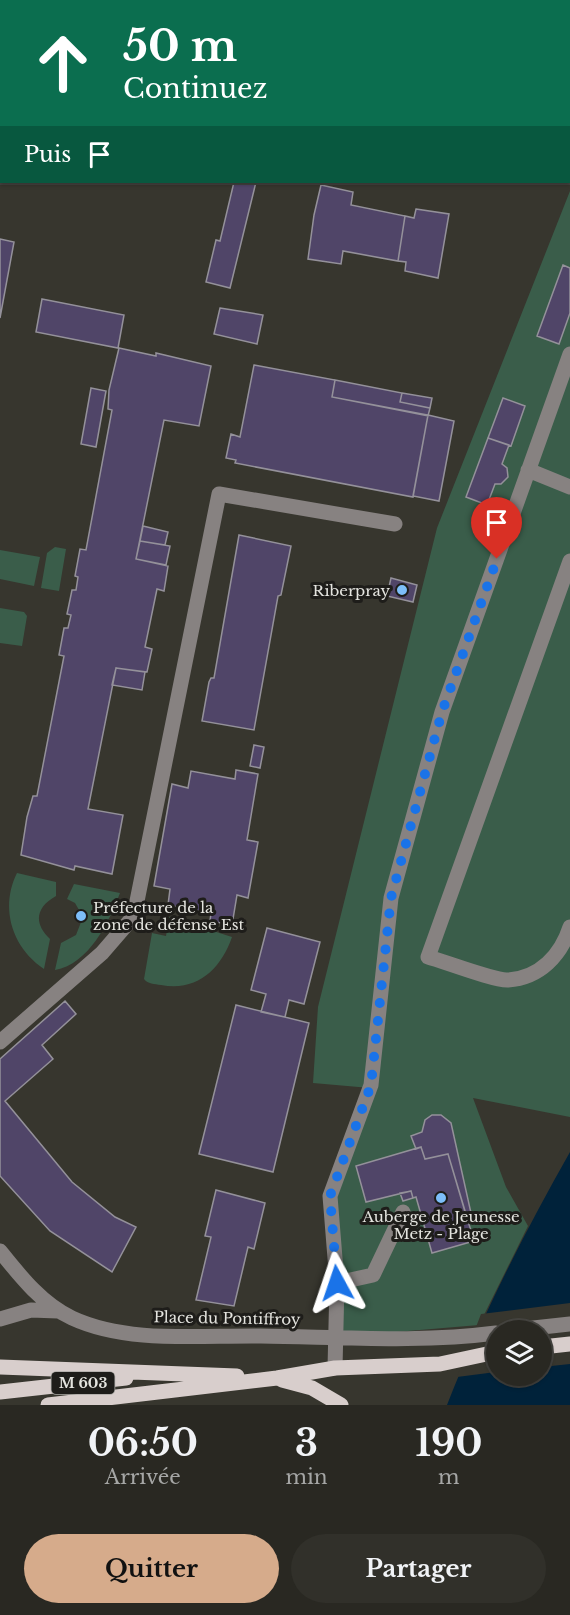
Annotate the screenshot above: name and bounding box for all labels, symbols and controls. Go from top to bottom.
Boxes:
text: 50 m [123,20,237,72]
icon: ahead [24,24,102,102]
text: Continuez [123,72,268,105]
icon: arrive [83,138,116,171]
text: Puis [24,141,71,168]
pin [471,497,522,559]
icon: arrive [480,506,513,539]
place label: Riberpray [313,581,390,600]
marker: Riberpray [395,583,409,597]
place label: Préfecture de la zone de défense Est [93,898,245,934]
marker: Préfecture de la zone de défense Est [74,909,88,923]
marker: Auberge de Jeunesse Metz - Plage [434,1191,448,1205]
place label: Auberge de Jeunesse Metz - Plage [361,1207,520,1243]
position arrow [305,1251,369,1315]
street label: Place du Pontiffroy [153,1307,301,1329]
map controls [486,1320,552,1386]
button: layers [486,1320,552,1386]
road number: M 603 [52,1372,115,1394]
text: 06:50 [88,1421,198,1466]
text: 3 [295,1421,318,1466]
text: 190 [415,1421,482,1466]
text: Arrivée [105,1465,181,1489]
text: min [286,1465,328,1489]
text: m [438,1465,460,1489]
button: Quitter [24,1534,279,1603]
button: Partager [291,1534,546,1603]

